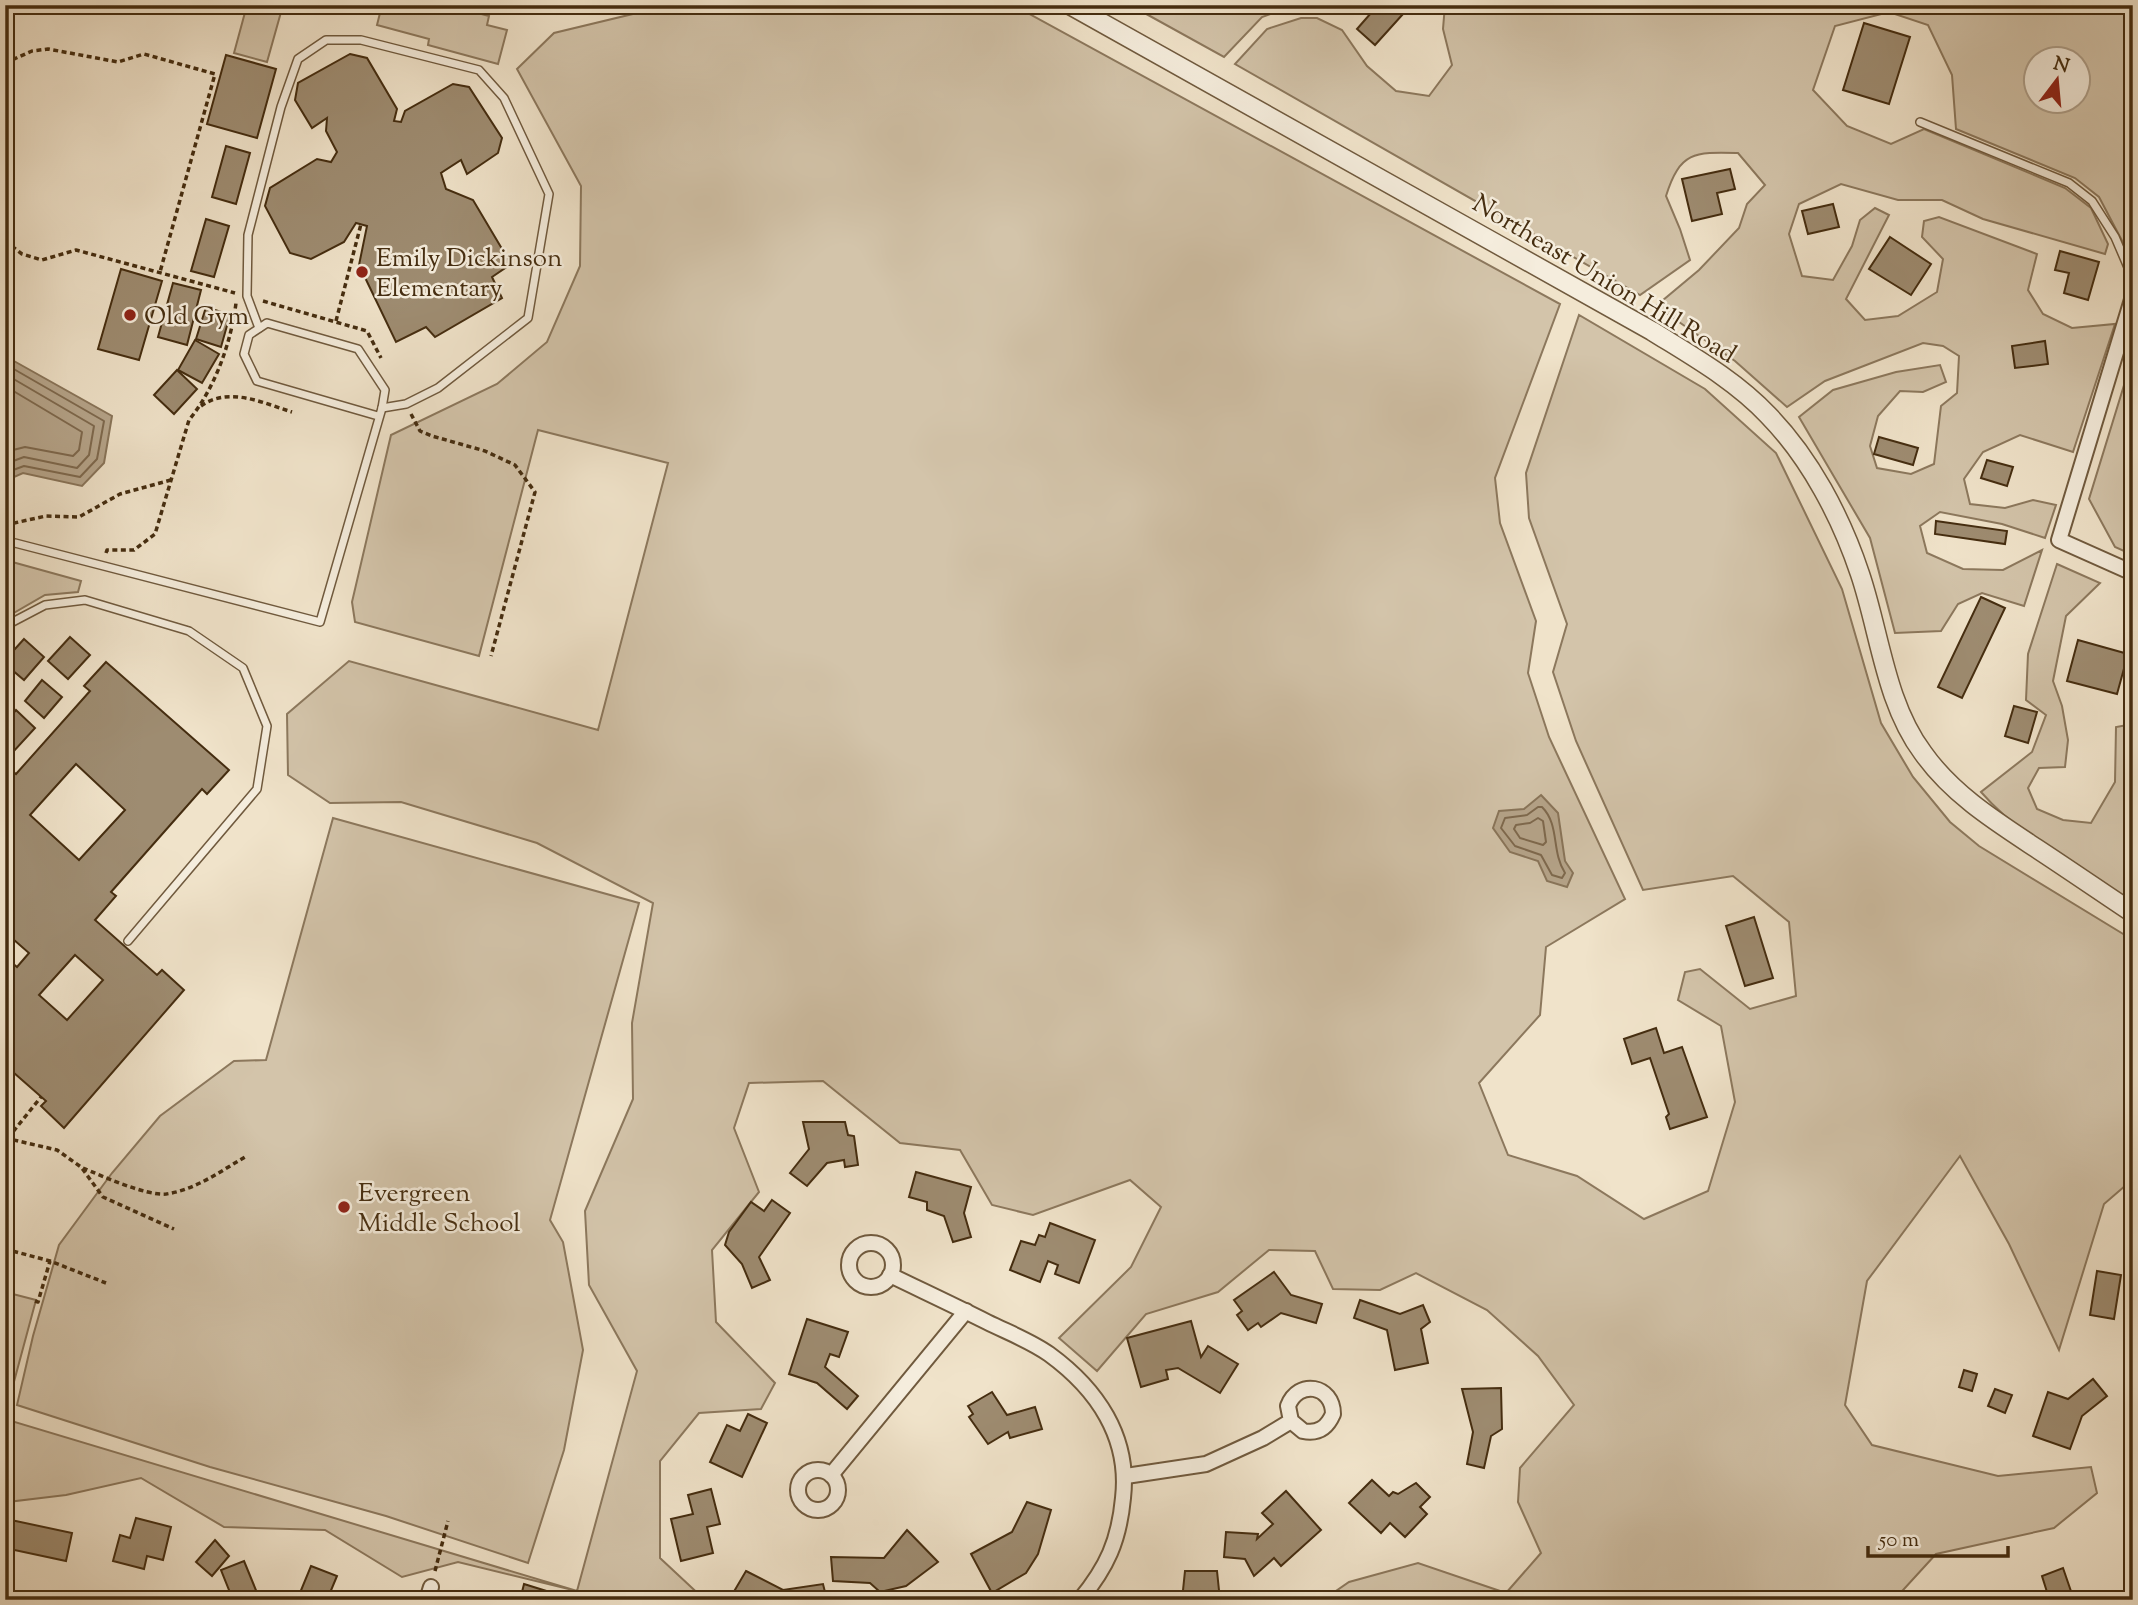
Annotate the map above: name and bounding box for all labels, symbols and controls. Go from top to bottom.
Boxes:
north arrow [2022,46,2092,116]
text: N [2050,51,2072,81]
street label: Northeast Union Hill Road [1465,186,1743,374]
place label: Emily Dickinson Elementary [376,241,562,308]
marker: Emily Dickinson Elementary [354,264,370,280]
place label: Old Gym [144,299,249,336]
marker: Old Gym [122,307,138,323]
place label: Evergreen Middle School [358,1176,521,1243]
marker: Evergreen Middle School [336,1199,352,1215]
scale bar [1868,1514,2008,1558]
text: 50 m [1878,1526,1919,1556]

